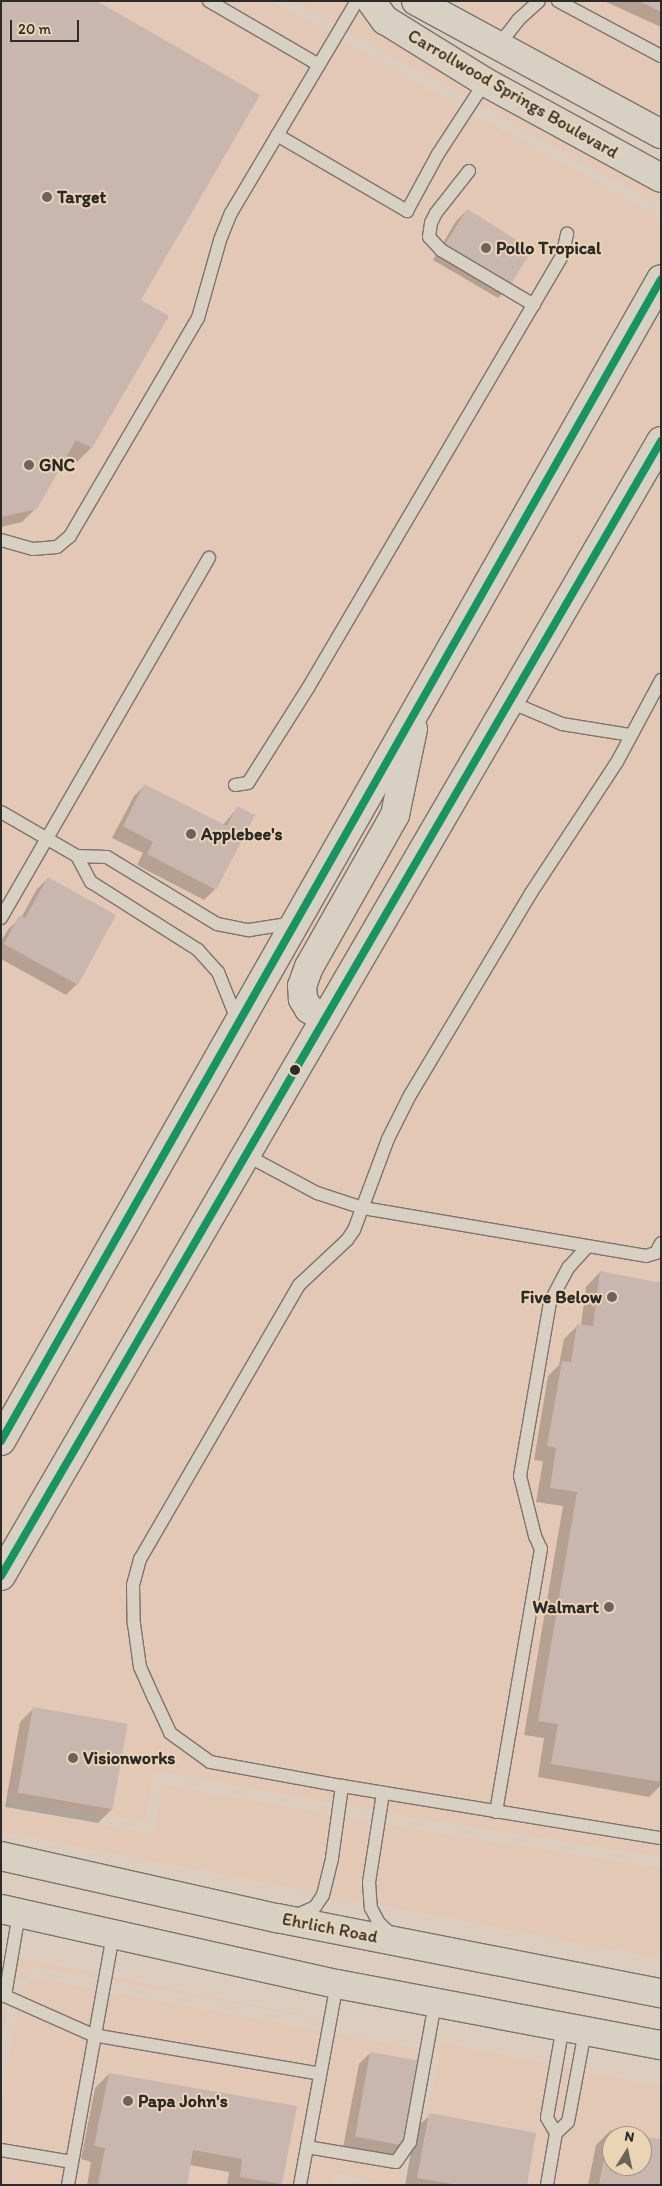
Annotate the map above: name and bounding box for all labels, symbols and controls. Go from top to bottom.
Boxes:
scale bar [12,10,81,42]
text: 20 m [18,20,51,38]
street label: Carrollwood Springs Boulevard [403,25,623,163]
place label: Target [57,186,106,208]
marker: Target [41,191,53,203]
place label: Pollo Tropical [496,237,600,259]
marker: Pollo Tropical [480,242,492,254]
place label: GNC [39,454,75,476]
marker: GNC [23,459,35,471]
place label: Applebee's [201,823,283,845]
marker: Applebee's [185,828,197,840]
unlabelled marker [290,1065,300,1075]
place label: Five Below [521,1286,602,1308]
marker: Five Below [606,1291,618,1303]
place label: Walmart [533,1596,599,1618]
marker: Walmart [603,1601,615,1613]
place label: Visionworks [83,1747,175,1769]
marker: Visionworks [67,1752,79,1764]
street label: Ehrlich Road [281,1908,379,1948]
place label: Papa John's [138,2090,228,2112]
marker: Papa John's [122,2095,134,2107]
north arrow [602,2126,652,2176]
text: N [623,2128,636,2146]

